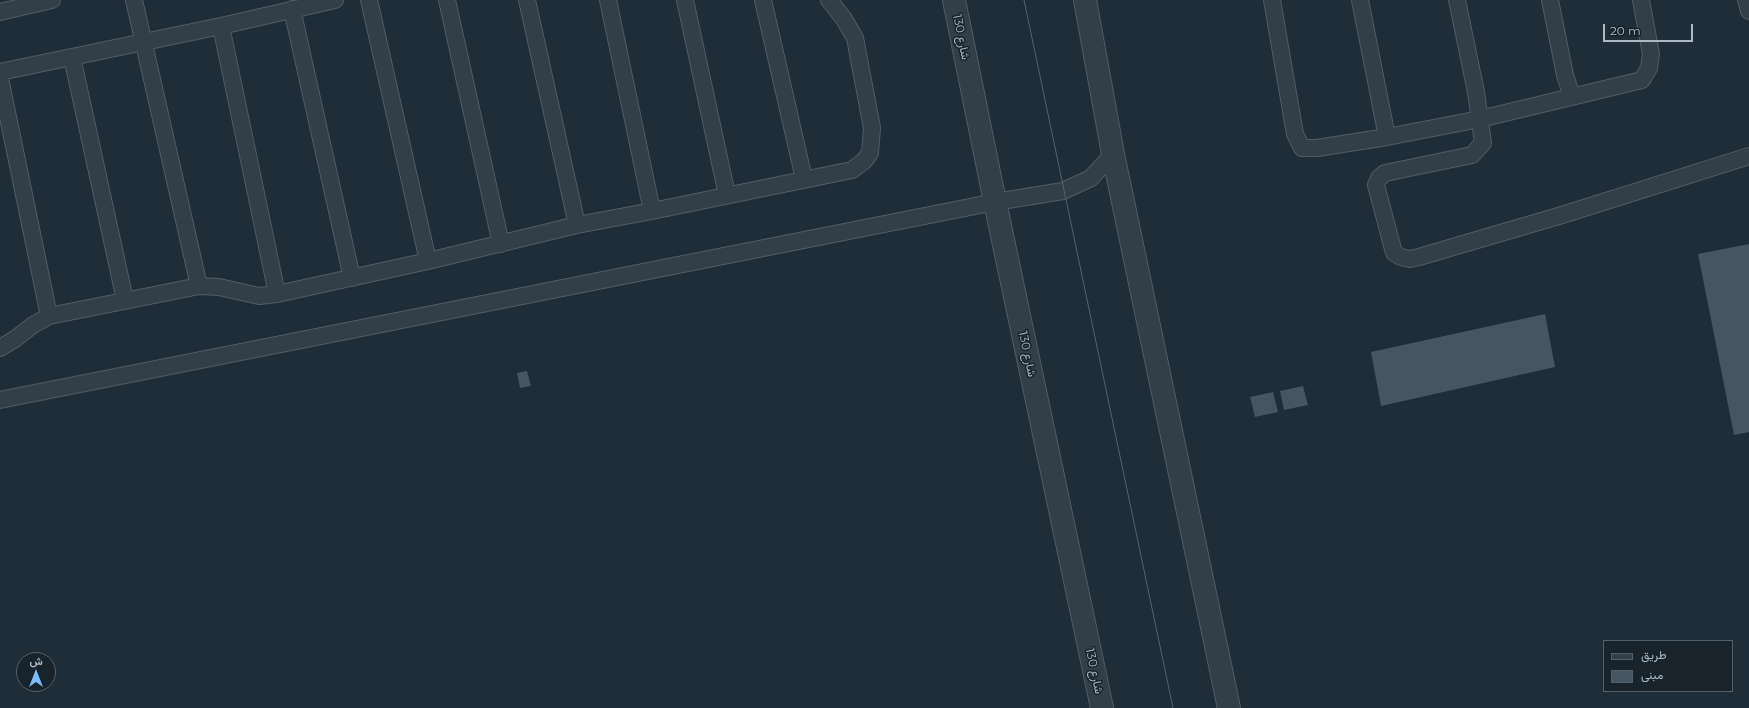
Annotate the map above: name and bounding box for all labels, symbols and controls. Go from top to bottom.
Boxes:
street label: شارع 130 [950,13,972,61]
scale bar [1605,16,1695,42]
text: 20 m [1610,23,1641,38]
street label: شارع 130 [1015,330,1039,378]
legend [1603,640,1733,692]
street label: شارع 130 [1082,647,1106,695]
text: طريق [1641,647,1666,662]
north arrow [16,652,56,692]
text: ش [29,654,43,668]
text: مبنى [1641,667,1663,682]

